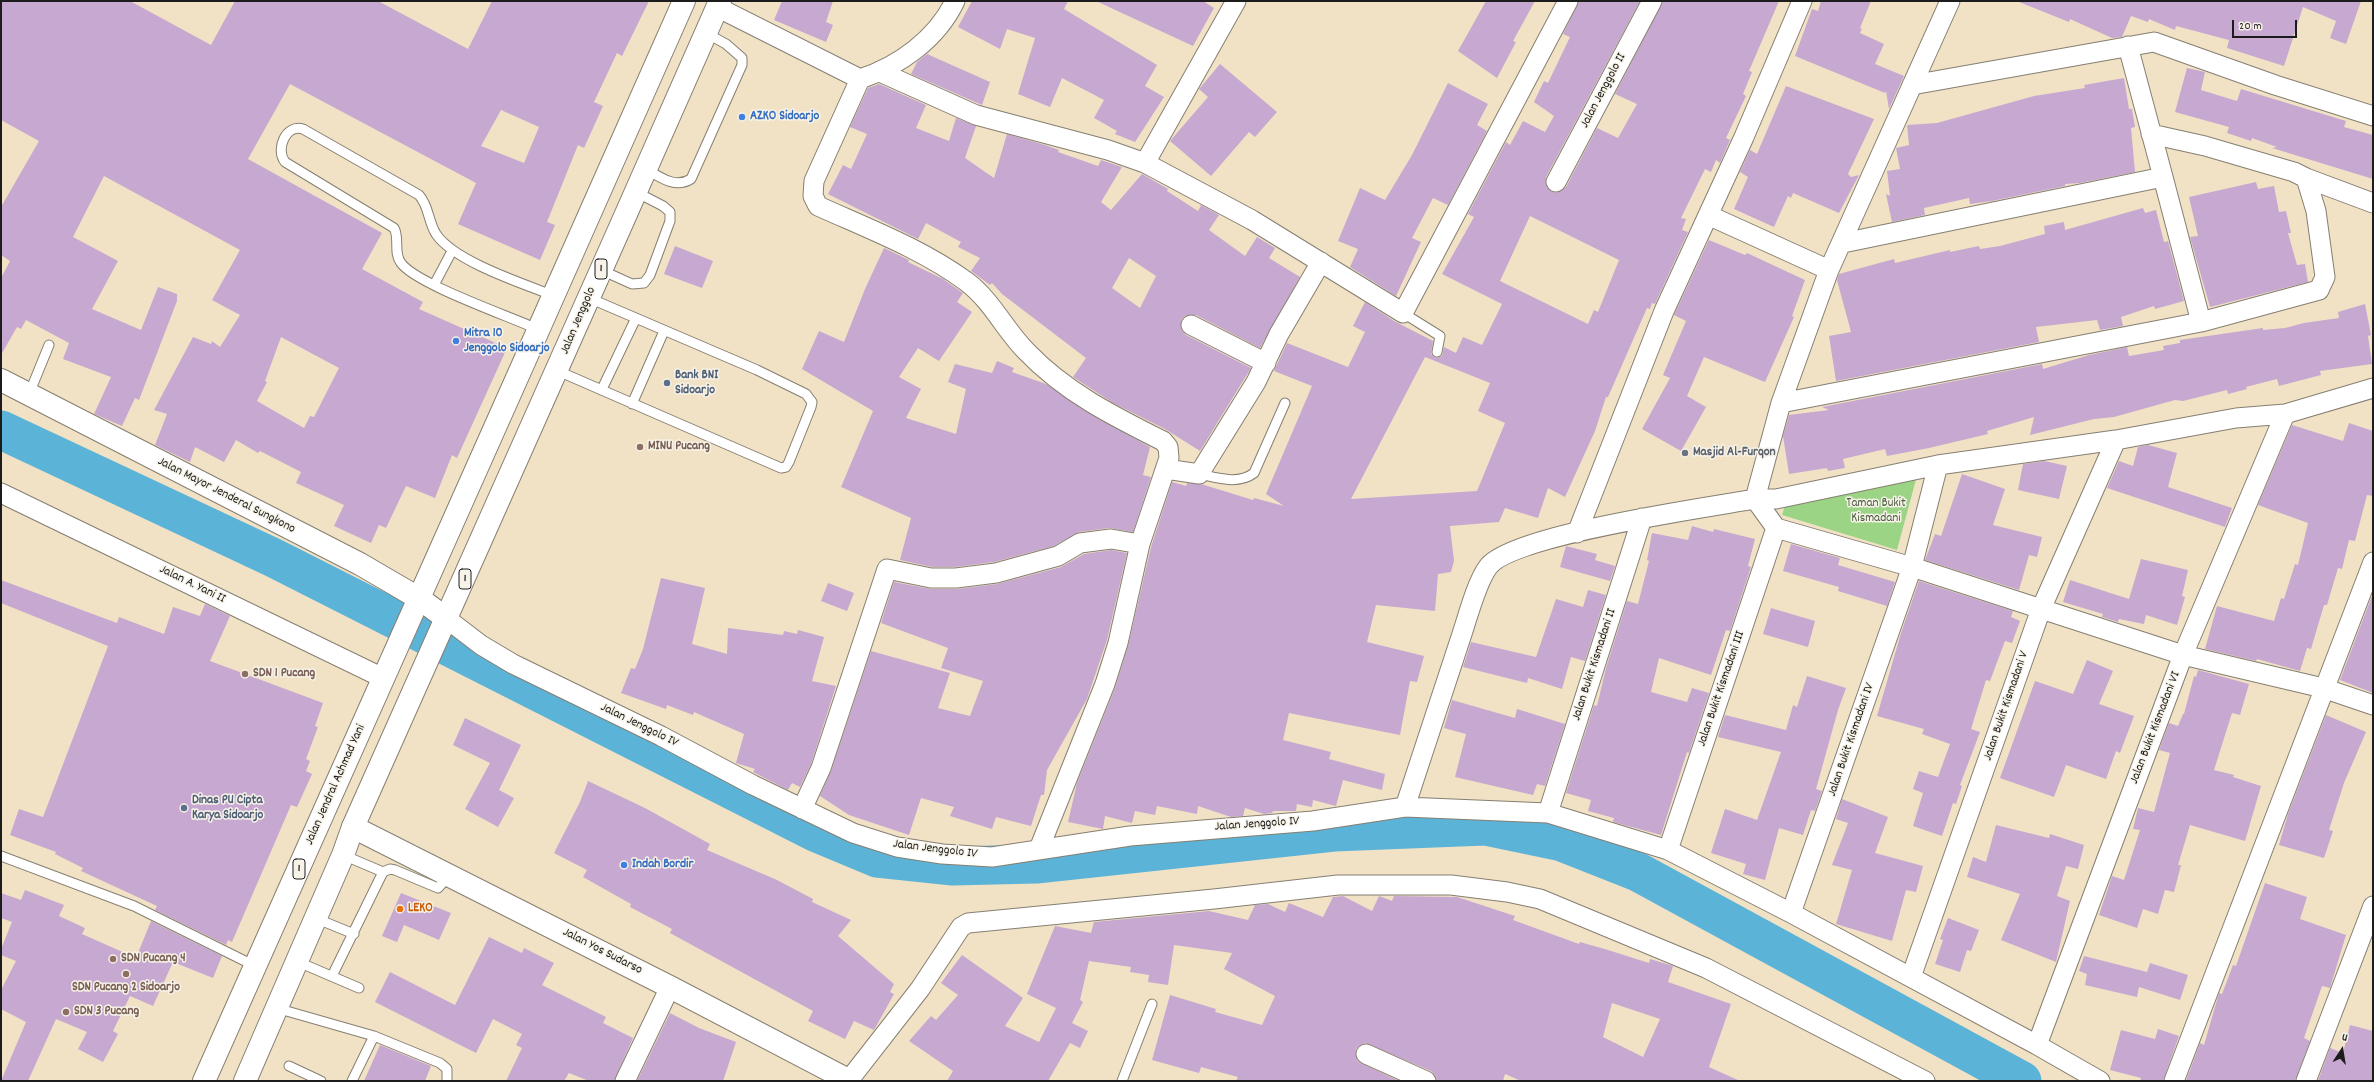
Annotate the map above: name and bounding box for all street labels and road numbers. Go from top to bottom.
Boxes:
street label: Jalan Jenggolo II [1578,51,1630,131]
road number: 1 [595,259,607,279]
street label: Jalan Jenggolo [558,285,600,357]
street label: Jalan Mayor Jenderal Sungkono [154,454,298,538]
street label: Jalan A. Yani II [156,562,228,608]
road number: 1 [459,569,471,589]
street label: Jalan Bukit Kismadani II [1570,607,1620,723]
street label: Jalan Bukit Kismadani III [1695,629,1749,749]
street label: Jalan Bukit Kismadani V [1981,649,2033,763]
street label: Jalan Bukit Kismadani VI [2127,670,2185,786]
street label: Jalan Bukit Kismadani IV [1825,681,1879,799]
street label: Jalan Jenggolo IV [597,700,681,752]
street label: Jalan Jendral Achmad Yani [302,722,370,848]
street label: Jalan Jenggolo IV [1214,814,1300,836]
street label: Jalan Jenggolo IV [892,837,978,863]
road number: 1 [293,859,305,879]
street label: Jalan Yos Sudarso [559,925,645,979]

